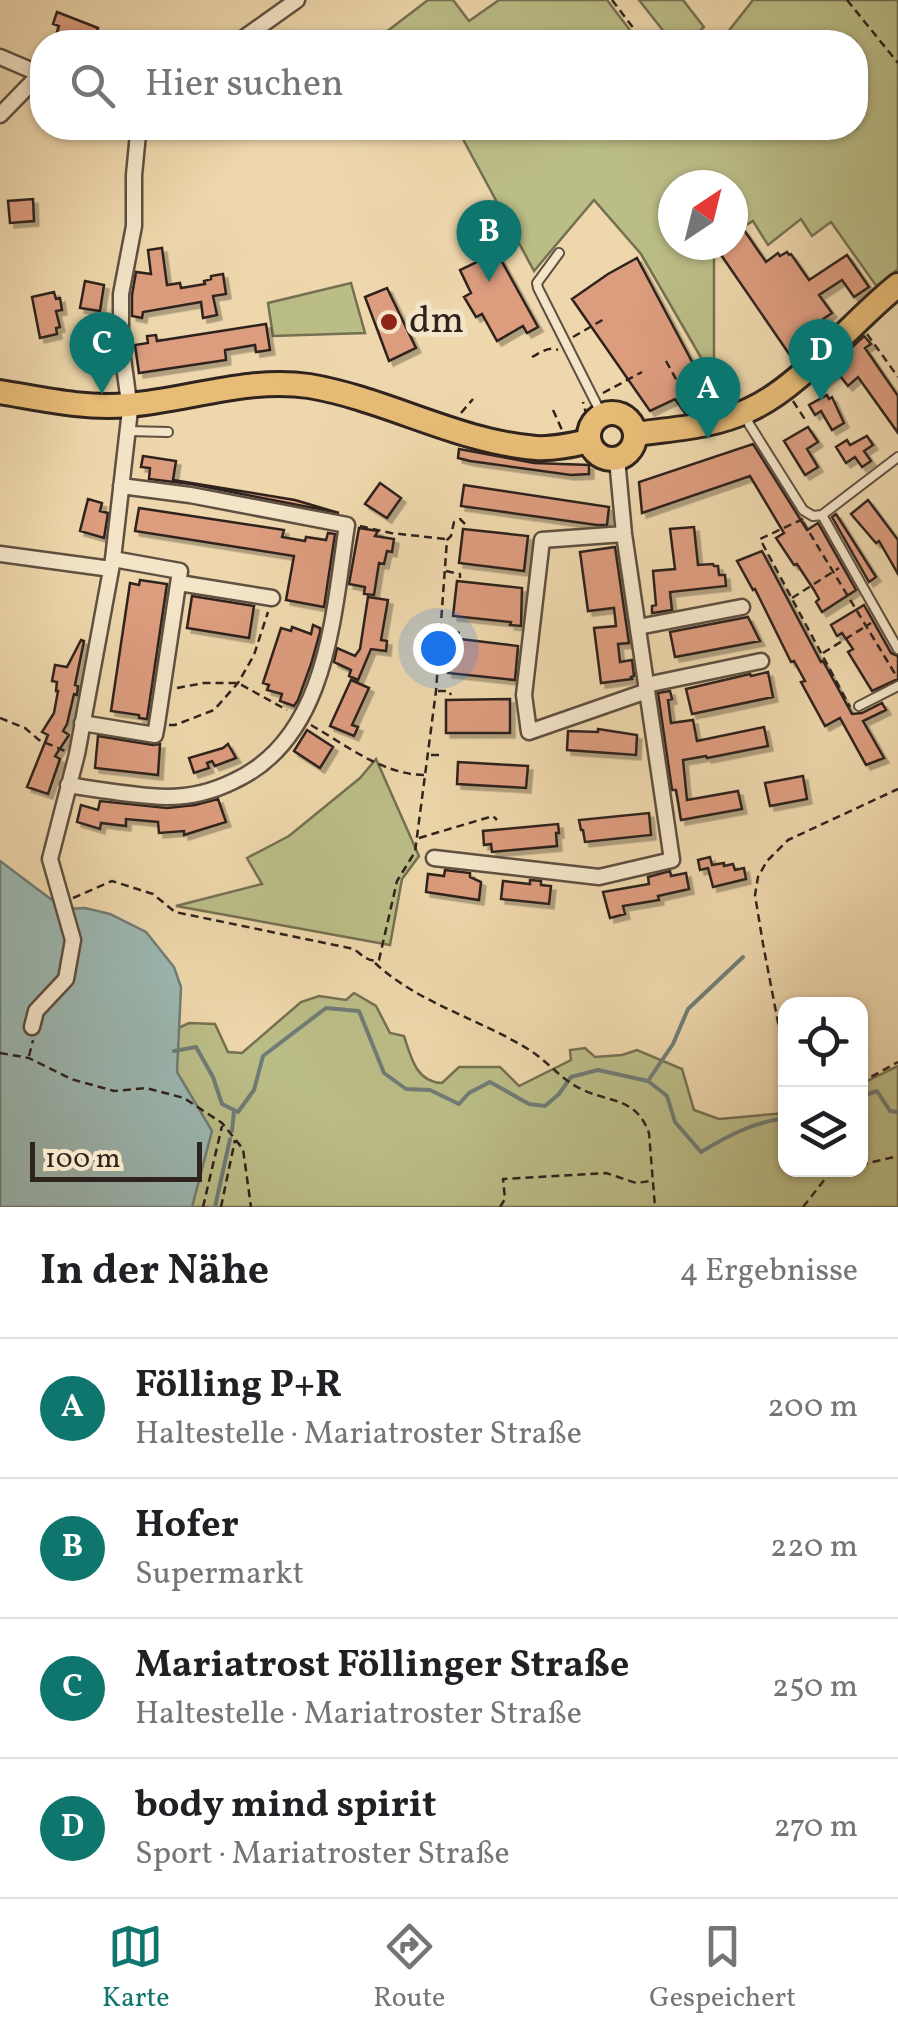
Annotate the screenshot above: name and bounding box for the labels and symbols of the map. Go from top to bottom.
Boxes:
north arrow [658,170,748,260]
pin: B [456,200,522,282]
place label: dm [409,296,464,349]
marker: dm [378,311,400,333]
pin: C [70,312,134,394]
pin: D [788,318,854,401]
pin: A [676,356,740,439]
your location [413,623,464,674]
scale bar [30,1137,202,1182]

